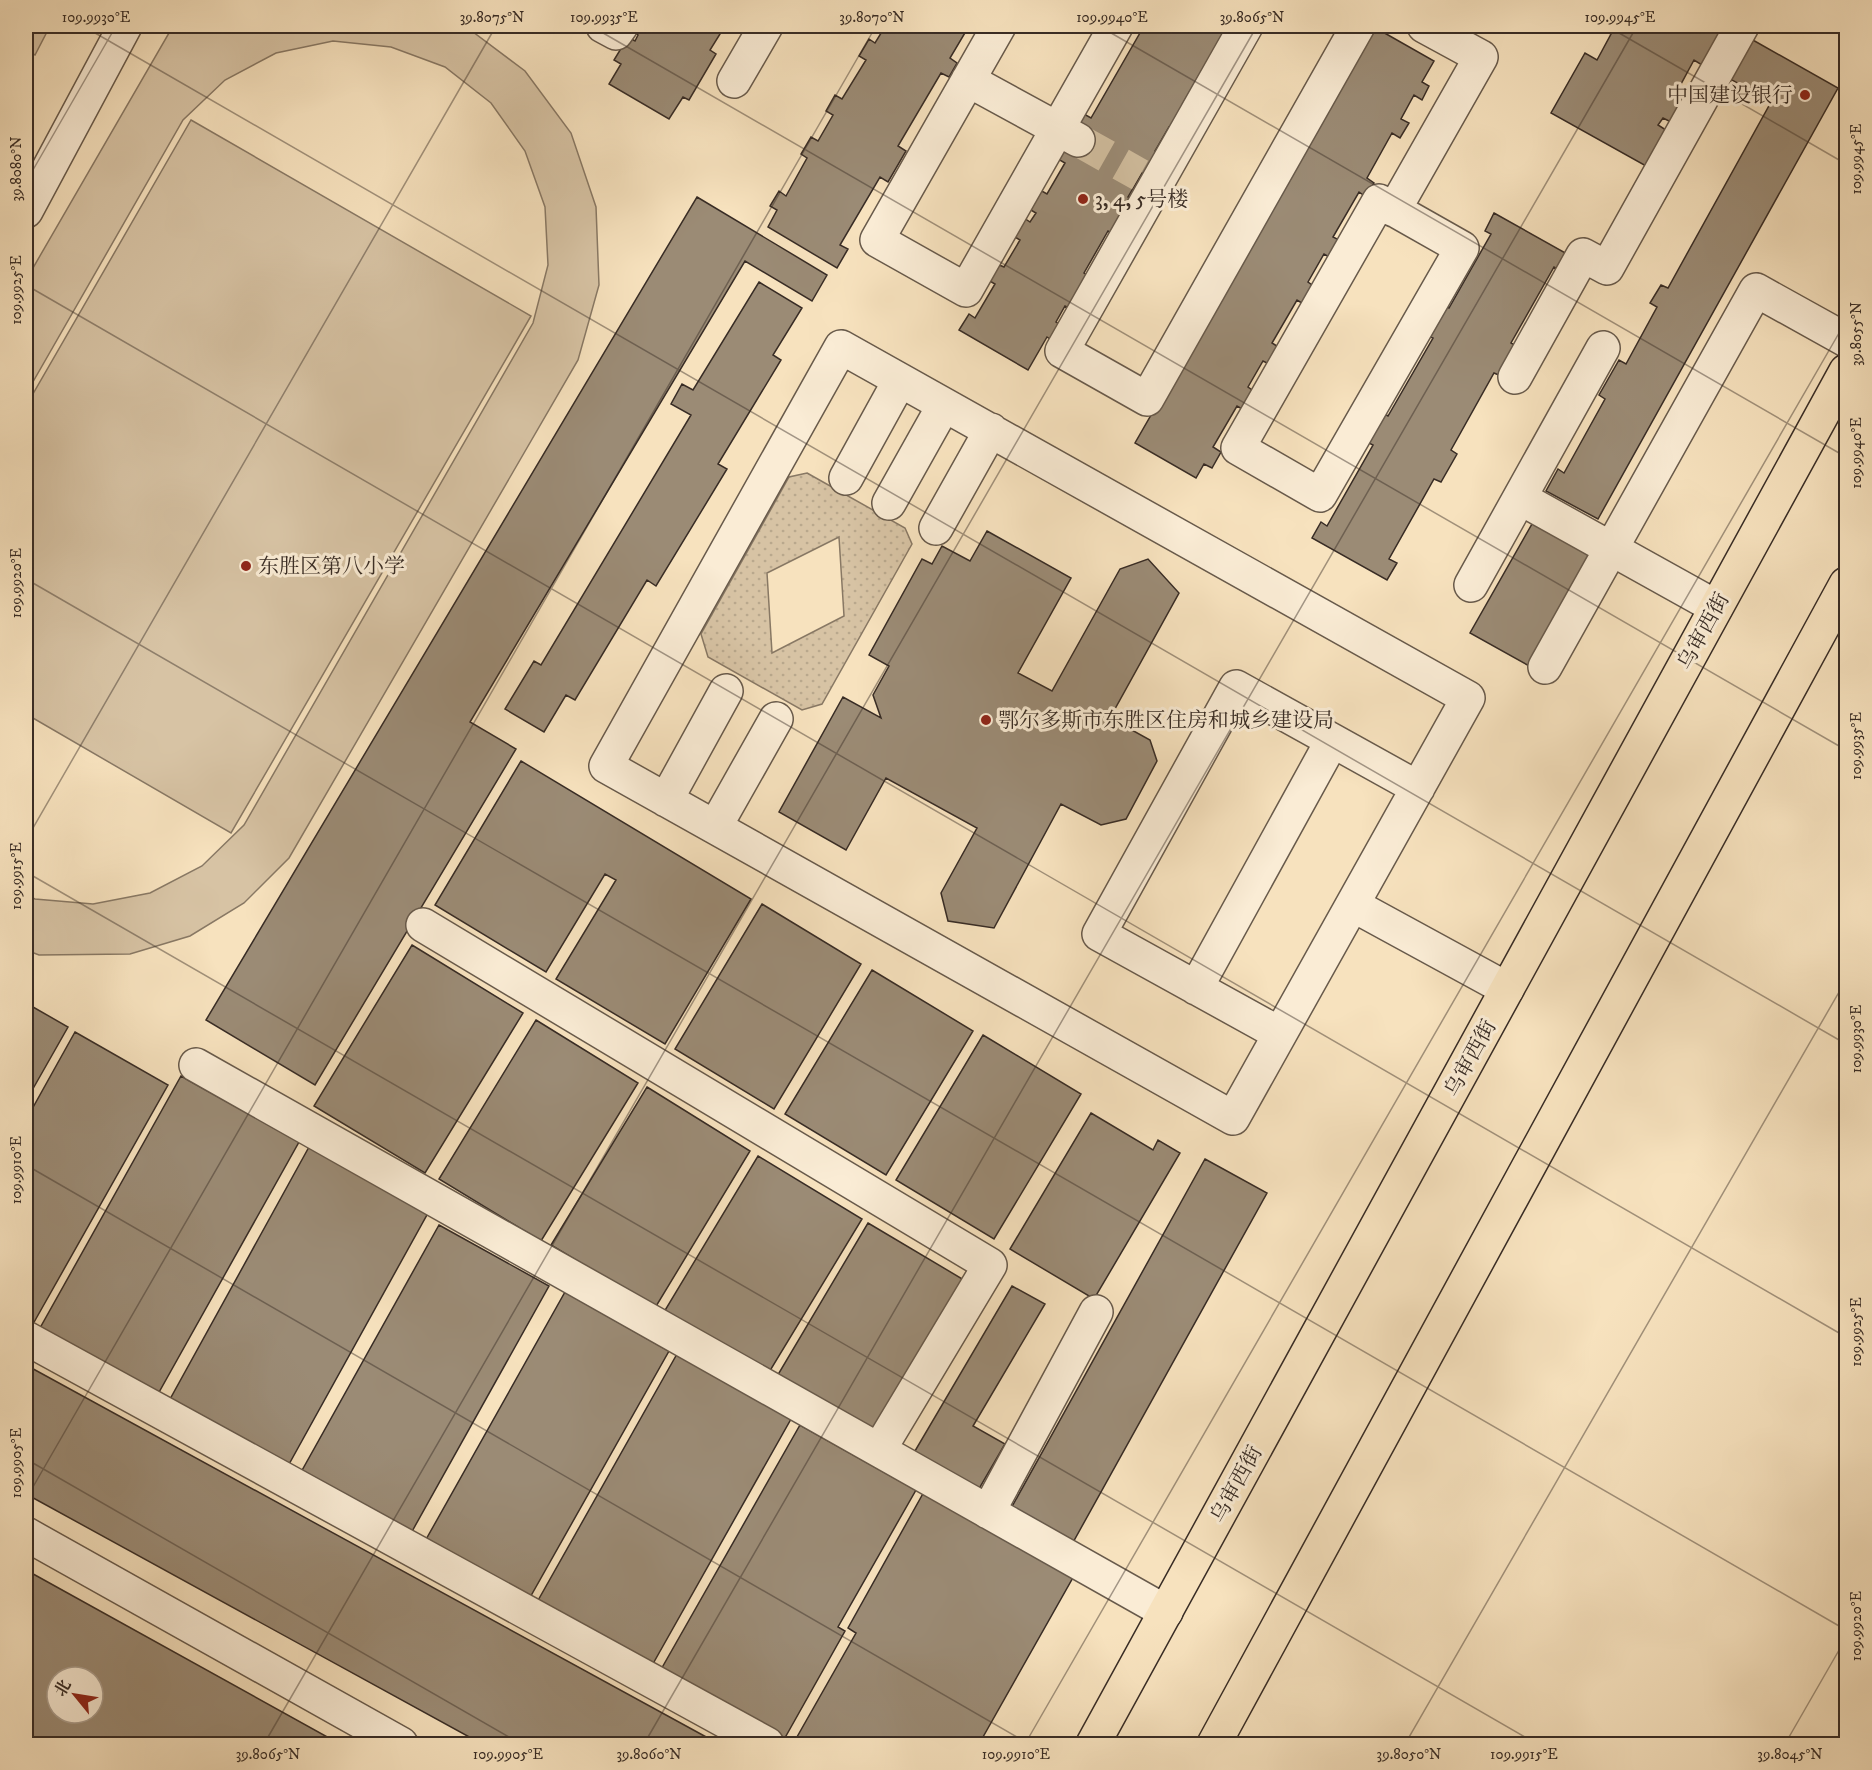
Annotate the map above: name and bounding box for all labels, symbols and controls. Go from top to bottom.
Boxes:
text: 109.9930°E [62,8,131,27]
text: 39.8075°N [460,8,524,27]
text: 109.9935°E [570,8,638,27]
text: 39.8070°N [839,8,905,27]
text: 109.9940°E [1076,8,1148,27]
text: 39.8065°N [1220,8,1284,27]
text: 109.9945°E [1585,8,1656,27]
place label: 中国建设银行 [1667,83,1793,109]
marker: 中国建设银行 [1798,88,1812,102]
text: 109.9945°E [1847,123,1866,194]
text: 39.8080°N [7,137,26,201]
place label: 3, 4, 5号楼 [1095,187,1188,213]
marker: 3, 4, 5号楼 [1076,192,1090,206]
text: 109.9925°E [7,255,26,325]
text: 39.8055°N [1847,302,1866,366]
text: 109.9940°E [1847,417,1866,489]
text: 109.9920°E [7,547,26,618]
place label: 东胜区第八小学 [258,554,405,580]
marker: 东胜区第八小学 [239,559,253,573]
street label: 乌审西街 [1672,588,1736,675]
place label: 鄂尔多斯市东胜区住房和城乡建设局 [998,708,1334,734]
text: 109.9935°E [1847,712,1866,780]
marker: 鄂尔多斯市东胜区住房和城乡建设局 [979,713,993,727]
text: 109.9915°E [7,842,26,910]
text: 109.9930°E [1847,1004,1866,1073]
street label: 乌审西街 [1439,1015,1503,1102]
text: 109.9910°E [7,1135,26,1204]
text: 109.9925°E [1847,1297,1866,1367]
text: 109.9905°E [7,1427,26,1498]
street label: 乌审西街 [1205,1441,1269,1528]
text: 109.9920°E [1847,1590,1866,1661]
north arrow [45,1665,105,1725]
text: 北 [50,1676,76,1700]
text: 39.8065°N [236,1745,300,1764]
text: 109.9905°E [473,1745,544,1764]
text: 39.8060°N [616,1745,682,1764]
text: 109.9910°E [982,1745,1051,1764]
text: 39.8050°N [1377,1745,1441,1764]
text: 109.9915°E [1490,1745,1558,1764]
text: 39.8045°N [1757,1745,1823,1764]

